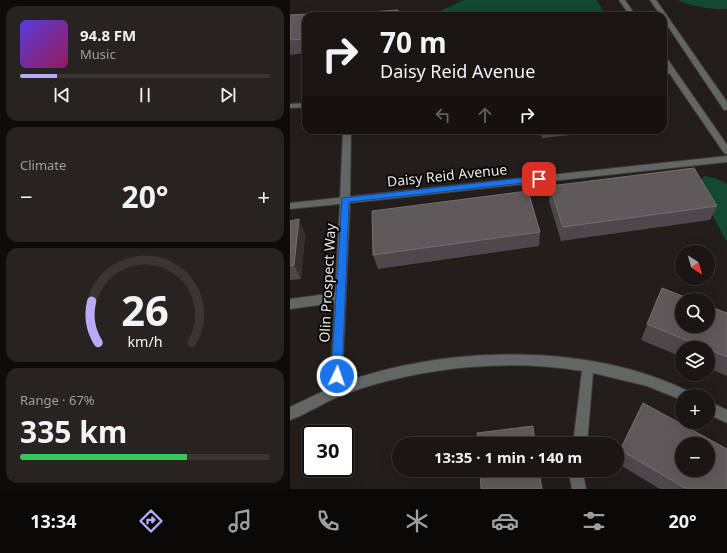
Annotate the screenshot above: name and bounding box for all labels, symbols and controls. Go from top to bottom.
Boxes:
text: 70 m [380,23,447,61]
text: 94.8 FM [80,25,136,45]
icon: right [314,28,366,80]
text: Music [80,45,116,63]
text: Daisy Reid Avenue [380,59,535,83]
icon: previous [51,84,73,106]
icon: pause [134,84,156,106]
icon: next [217,84,239,106]
icon: left [432,104,454,126]
icon: ahead [474,104,496,126]
icon: right [516,104,538,126]
text: Climate [20,156,66,174]
street label: Daisy Reid Avenue [386,159,508,191]
pin [522,162,556,196]
icon: arrive [528,168,550,190]
text: 20° [121,176,169,217]
text: − [20,181,33,211]
text: + [257,181,270,211]
street label: Olin Prospect Way [314,222,340,343]
north arrow [675,245,715,285]
map controls [675,245,715,477]
text: 26 [121,282,169,338]
button: search [675,293,715,333]
text: km/h [127,331,163,350]
button: layers [675,341,715,381]
position arrow [316,355,358,397]
button: + [675,389,715,429]
text: Range · 67% [20,391,95,409]
text: 335 km [20,411,127,452]
speed limit sign: 30 [302,425,354,477]
button: − [675,437,715,477]
text: 13:35 · 1 min · 140 m [434,447,582,467]
icon: directions [137,507,165,535]
icon: music [226,507,254,535]
icon: phone [314,507,342,535]
icon: climate [403,507,431,535]
icon: car [491,507,519,535]
icon: filters [580,507,608,535]
text: 13:34 [30,509,77,533]
text: 20° [668,509,697,533]

